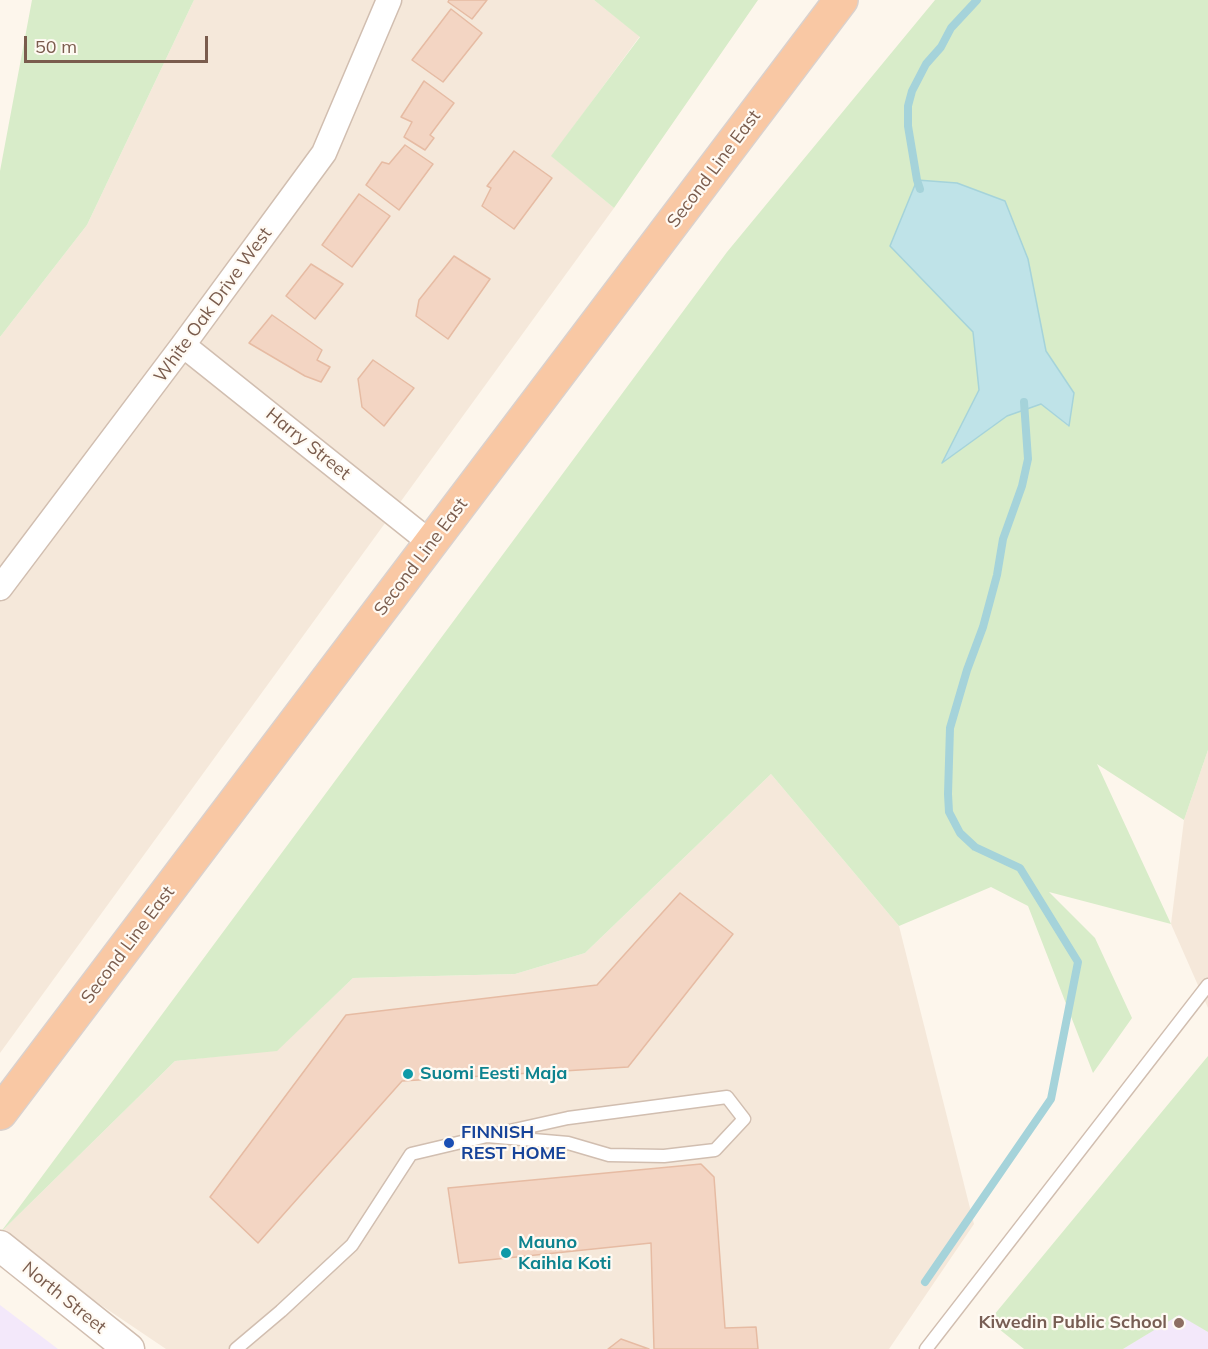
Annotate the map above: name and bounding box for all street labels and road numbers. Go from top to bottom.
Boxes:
street label: Second Line East [663,106,765,232]
street label: White Oak Drive West [150,223,276,387]
street label: Harry Street [261,403,355,485]
street label: Second Line East [370,494,472,620]
street label: Second Line East [77,882,179,1008]
street label: North Street [18,1257,110,1339]

